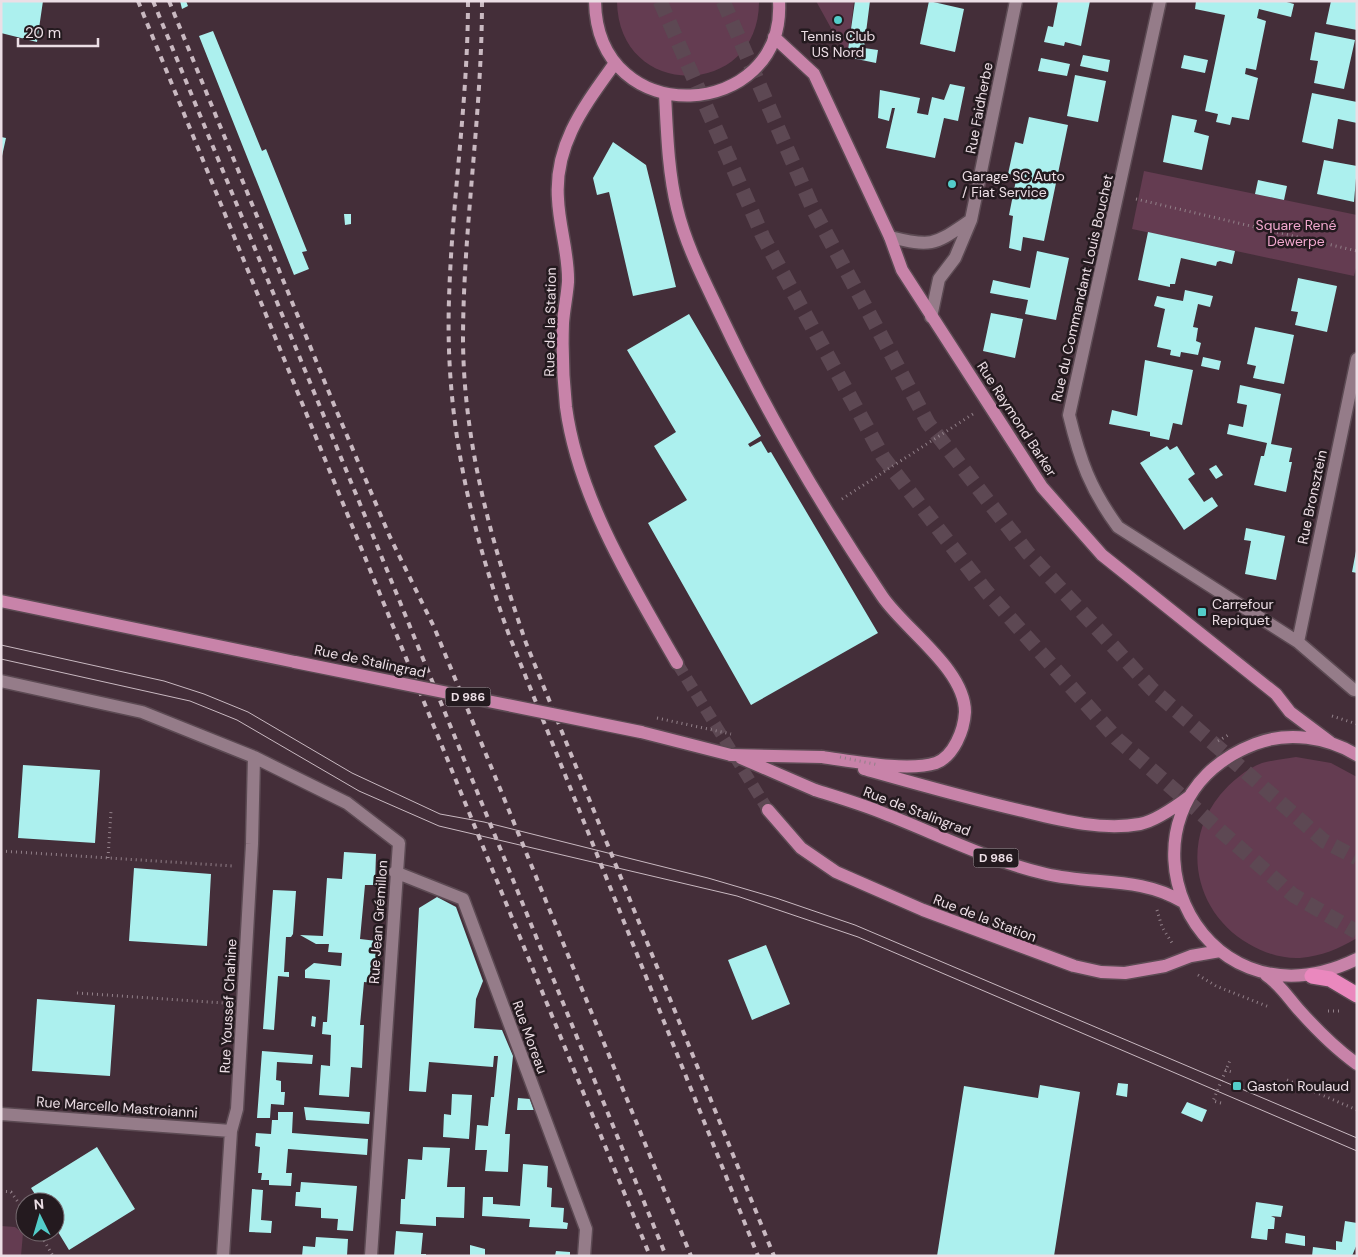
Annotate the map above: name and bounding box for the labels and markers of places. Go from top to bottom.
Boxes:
marker: Tennis Club US Nord [832,14,844,26]
place label: Tennis Club US Nord [801,27,876,61]
place label: Garage SC Auto / Fiat Service [962,167,1065,201]
marker: Garage SC Auto / Fiat Service [946,178,958,190]
place label: Carrefour Repiquet [1212,595,1274,629]
marker: Carrefour Repiquet [1196,606,1208,618]
place label: Gaston Roulaud [1247,1077,1349,1095]
marker: Gaston Roulaud [1231,1080,1243,1092]

